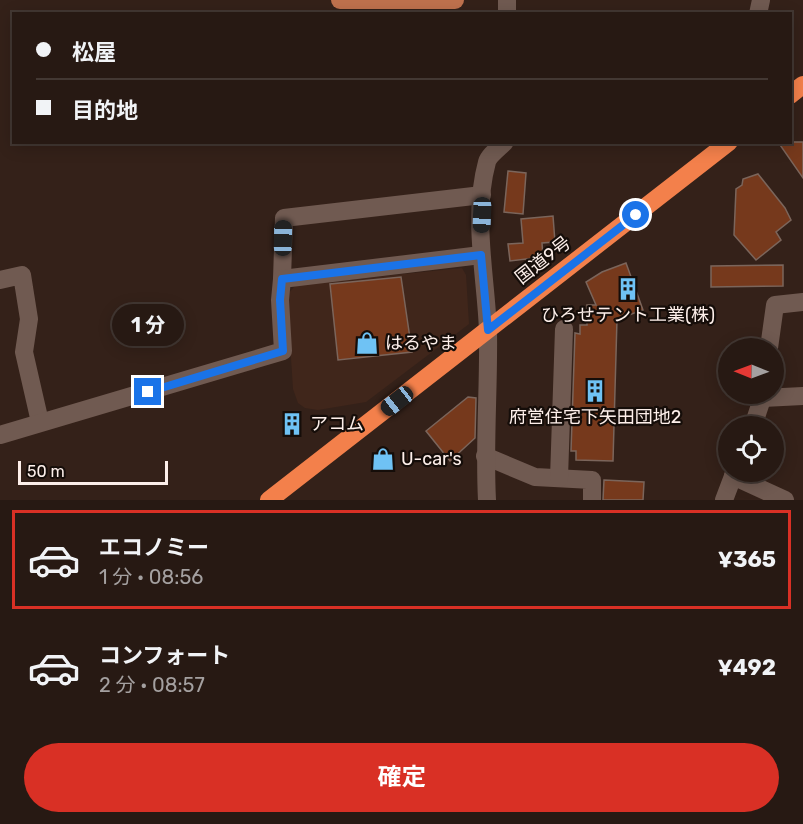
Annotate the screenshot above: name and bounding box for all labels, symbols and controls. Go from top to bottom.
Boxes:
text: 松屋 [72,39,116,66]
text: 目的地 [72,97,138,124]
car [472,197,492,233]
route start [622,201,649,228]
car [274,220,292,256]
street label: 国道9号 [511,231,575,289]
building icon: ひろせテント工業(株) [615,276,641,302]
place label: ひろせテント工業(株) [541,304,715,326]
callout: 1 分 [112,305,184,347]
text: 1 分 [131,313,165,337]
shop icon: はるやま [354,330,380,356]
place label: はるやま [385,332,457,354]
north arrow [718,338,784,404]
map controls [718,338,784,482]
route end [134,378,161,405]
building icon: 府営住宅下矢田団地2 [582,378,608,404]
car [377,383,417,419]
place label: 府営住宅下矢田団地2 [509,406,681,428]
building icon: アコム [279,411,305,437]
place label: アコム [310,413,364,435]
button: locate [718,416,784,482]
shop icon: U-car's [370,446,396,472]
place label: U-car's [401,448,462,470]
scale bar [18,458,168,486]
text: 50 m [27,462,65,481]
icon: car [27,533,81,587]
text: エコノミー [99,534,209,561]
text: ¥365 [718,546,776,573]
text: 1 分 · 08:56 [99,565,203,589]
icon: car [27,641,81,695]
text: コンフォート [99,642,230,669]
text: ¥492 [717,654,776,681]
text: 2 分 · 08:57 [99,673,205,697]
button: 確定 [24,743,779,812]

